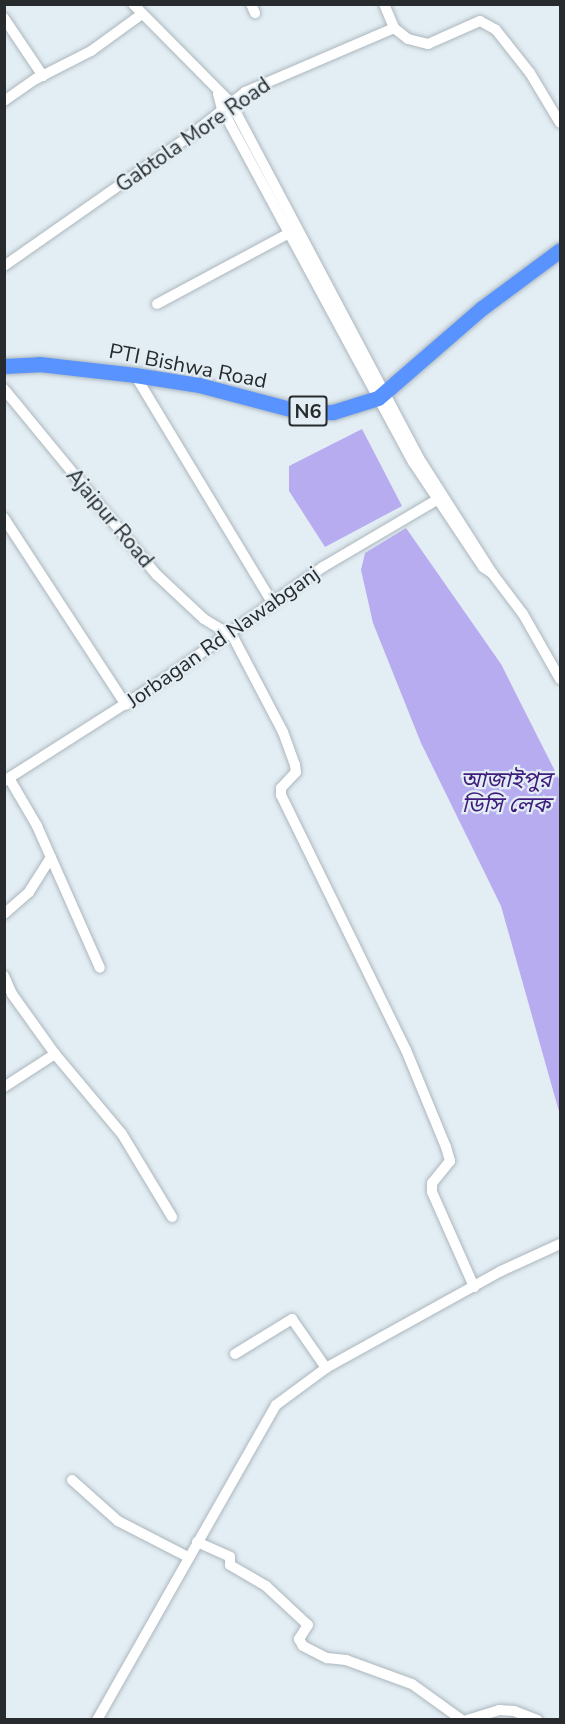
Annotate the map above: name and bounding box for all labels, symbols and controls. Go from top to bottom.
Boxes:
street label: Gabtola More Road [111,72,275,198]
street label: PTI Bishwa Road [107,338,269,394]
road number: N6 [288,394,328,428]
street label: Ajaipur Road [61,463,159,573]
street label: Jorbagan Rd Nawabganj [122,561,324,713]
water label: আজাইপুর ডিসি লেক [461,767,551,818]

